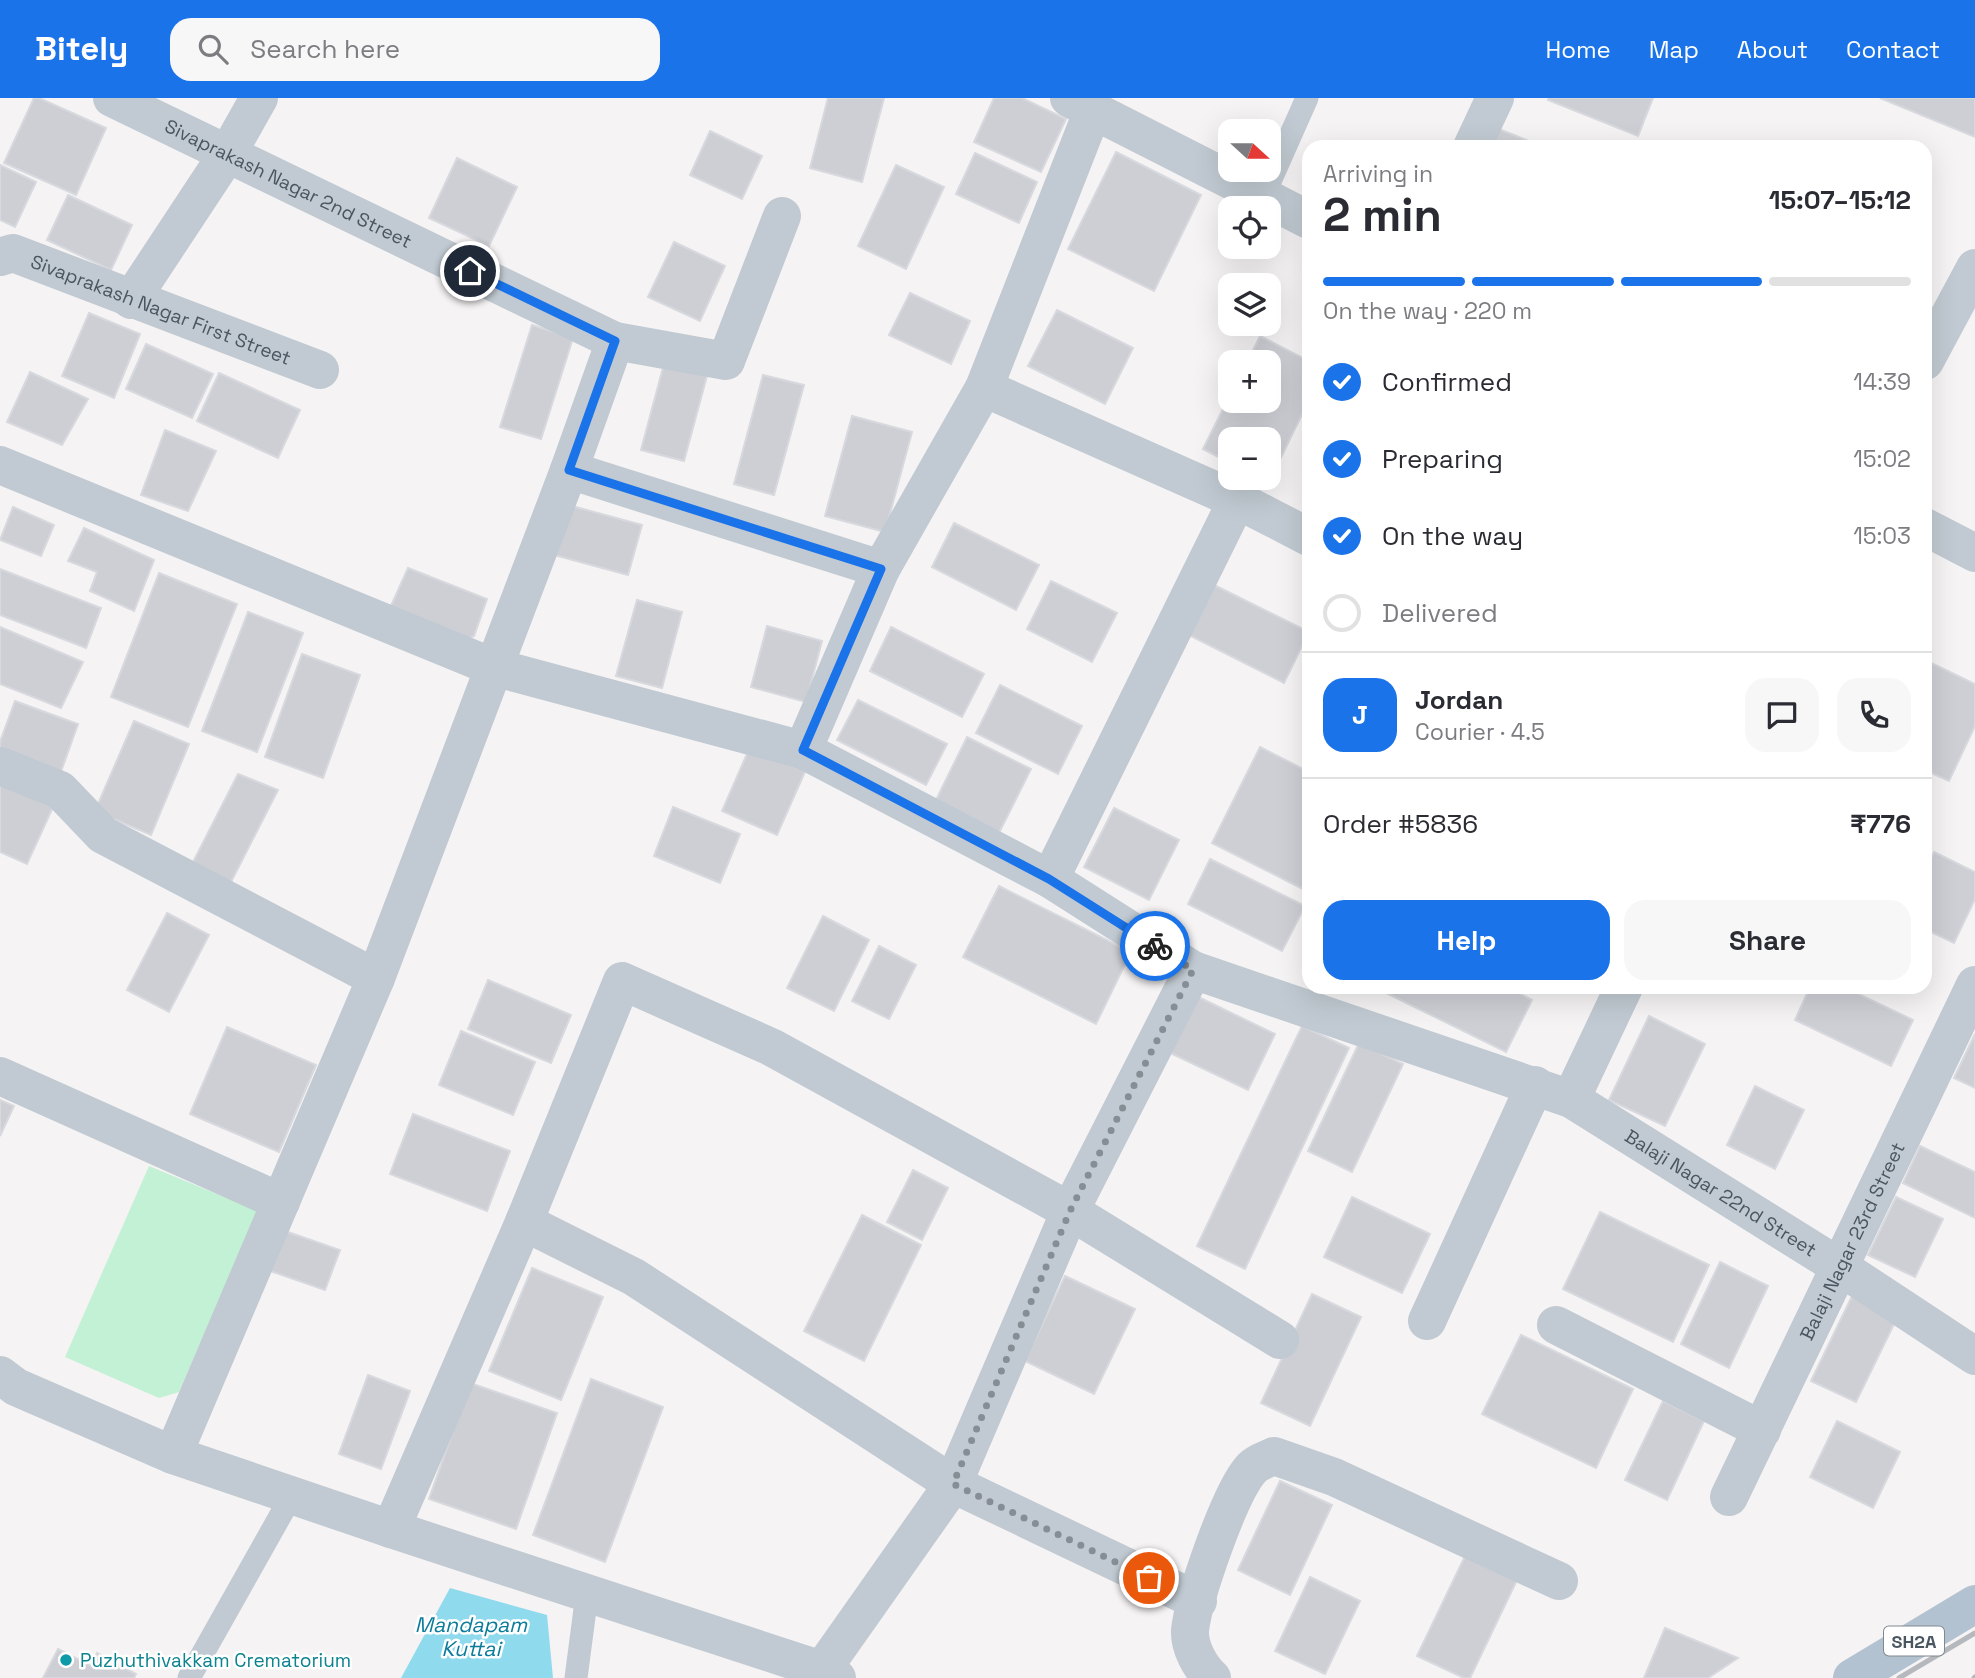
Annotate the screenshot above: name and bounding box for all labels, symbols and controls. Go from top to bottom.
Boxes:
search box [170,18,660,81]
text: Bitely [35,28,128,70]
icon: search [194,30,232,68]
text: Search here [250,32,400,66]
text: Home [1545,34,1611,65]
text: Map [1649,34,1699,65]
text: About [1737,34,1808,65]
text: Contact [1846,34,1940,65]
street label: Sivaprakash Nagar 2nd Street [161,113,416,254]
north arrow [1218,119,1281,182]
map controls [1218,119,1281,490]
text: Arriving in [1323,159,1433,189]
text: 15:07–15:12 [1769,183,1911,217]
text: 2 min [1323,186,1442,244]
button: locate [1218,196,1281,259]
pin [440,241,500,301]
street label: Sivaprakash Nagar First Street [27,248,295,370]
icon: home [451,252,489,290]
button: layers [1218,273,1281,336]
text: On the way · 220 m [1323,296,1532,326]
button: + [1218,350,1281,413]
icon: check [1323,363,1361,401]
text: Confirmed [1382,365,1512,399]
text: 14:39 [1853,367,1911,397]
button: − [1218,427,1281,490]
icon: check [1323,440,1361,478]
text: Preparing [1382,442,1503,476]
text: 15:02 [1853,444,1911,474]
icon: check [1323,517,1361,555]
text: On the way [1382,519,1523,553]
text: 15:03 [1853,521,1911,551]
text: Delivered [1382,596,1498,630]
button: chat [1745,678,1819,752]
button: phone [1837,678,1911,752]
text: Jordan [1415,683,1503,717]
text: J [1352,698,1368,732]
text: Courier · 4.5 [1415,717,1545,747]
text: Order #5836 [1323,807,1478,841]
text: ₹776 [1850,807,1911,841]
button: Help [1323,900,1610,980]
button: Share [1624,900,1911,980]
courier [1120,911,1190,981]
icon: bike [1136,927,1174,965]
street label: Balaji Nagar 22nd Street [1620,1123,1822,1262]
street label: Balaji Nagar 23rd Street [1794,1138,1910,1344]
pin [1119,1548,1179,1608]
icon: bag [1130,1559,1168,1597]
water label: Mandapam Kuttai [415,1611,528,1662]
road number: SH2A [1884,1626,1944,1656]
place label: Puzhuthivakkam Crematorium [80,1648,351,1673]
marker: Puzhuthivakkam Crematorium [58,1652,74,1668]

